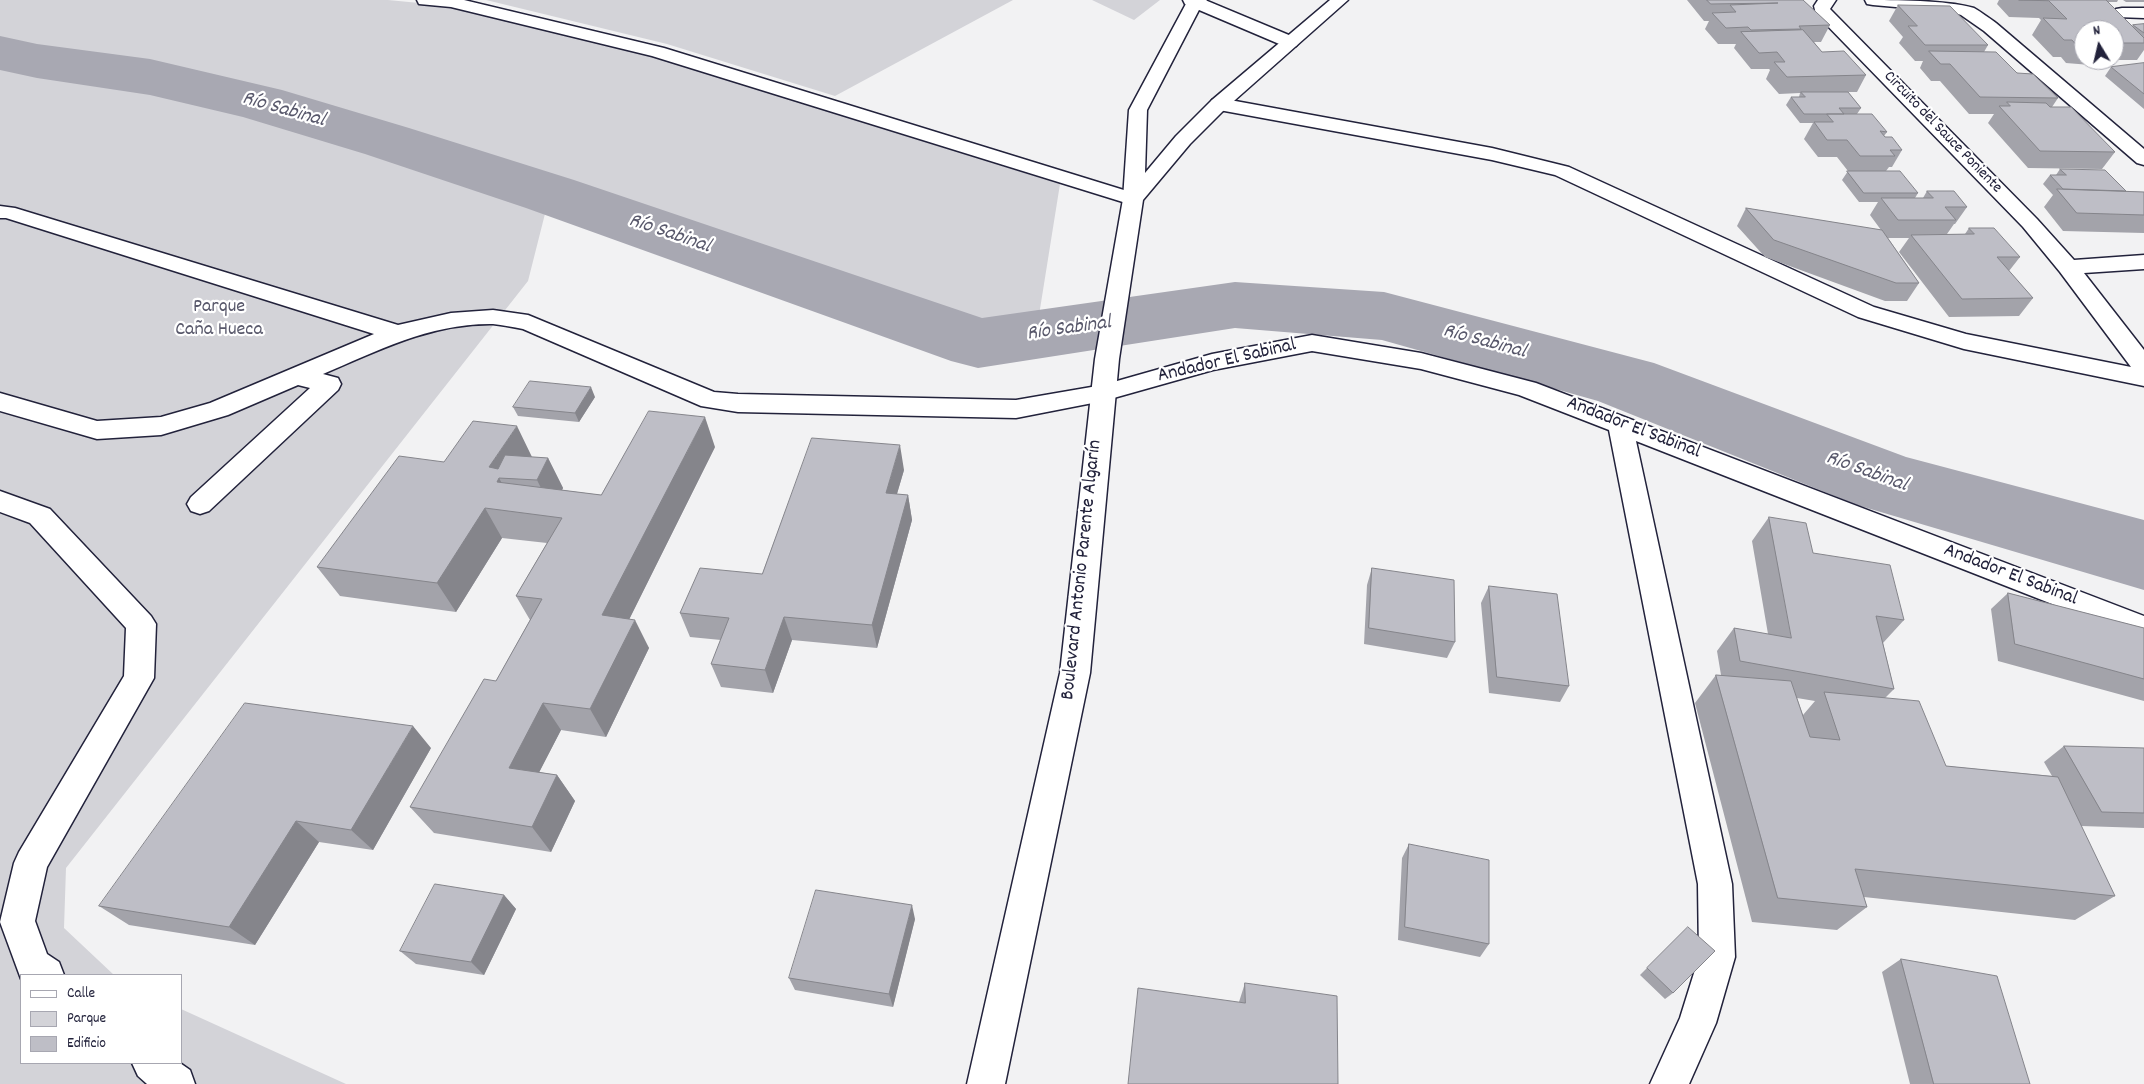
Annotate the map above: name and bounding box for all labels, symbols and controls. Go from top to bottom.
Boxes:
north arrow [2074,20,2124,70]
text: N [2092,21,2102,42]
street label: Circuito del Sauce Poniente [1879,68,2005,198]
water label: Río Sabinal [239,87,327,135]
water label: Río Sabinal [625,209,713,261]
park label: Parque Caña Hueca [175,296,263,343]
water label: Río Sabinal [1025,312,1113,348]
water label: Río Sabinal [1440,320,1528,366]
street label: Andador El Sabinal [1155,334,1299,390]
street label: Andador El Sabinal [1563,392,1703,466]
street label: Boulevard Antonio Parente Algarín [1057,439,1109,701]
water label: Río Sabinal [1822,447,1910,499]
street label: Andador El Sabinal [1940,539,2080,613]
legend [20,974,182,1064]
text: Calle [67,983,95,1005]
text: Parque [67,1008,106,1030]
text: Edificio [67,1033,106,1055]

